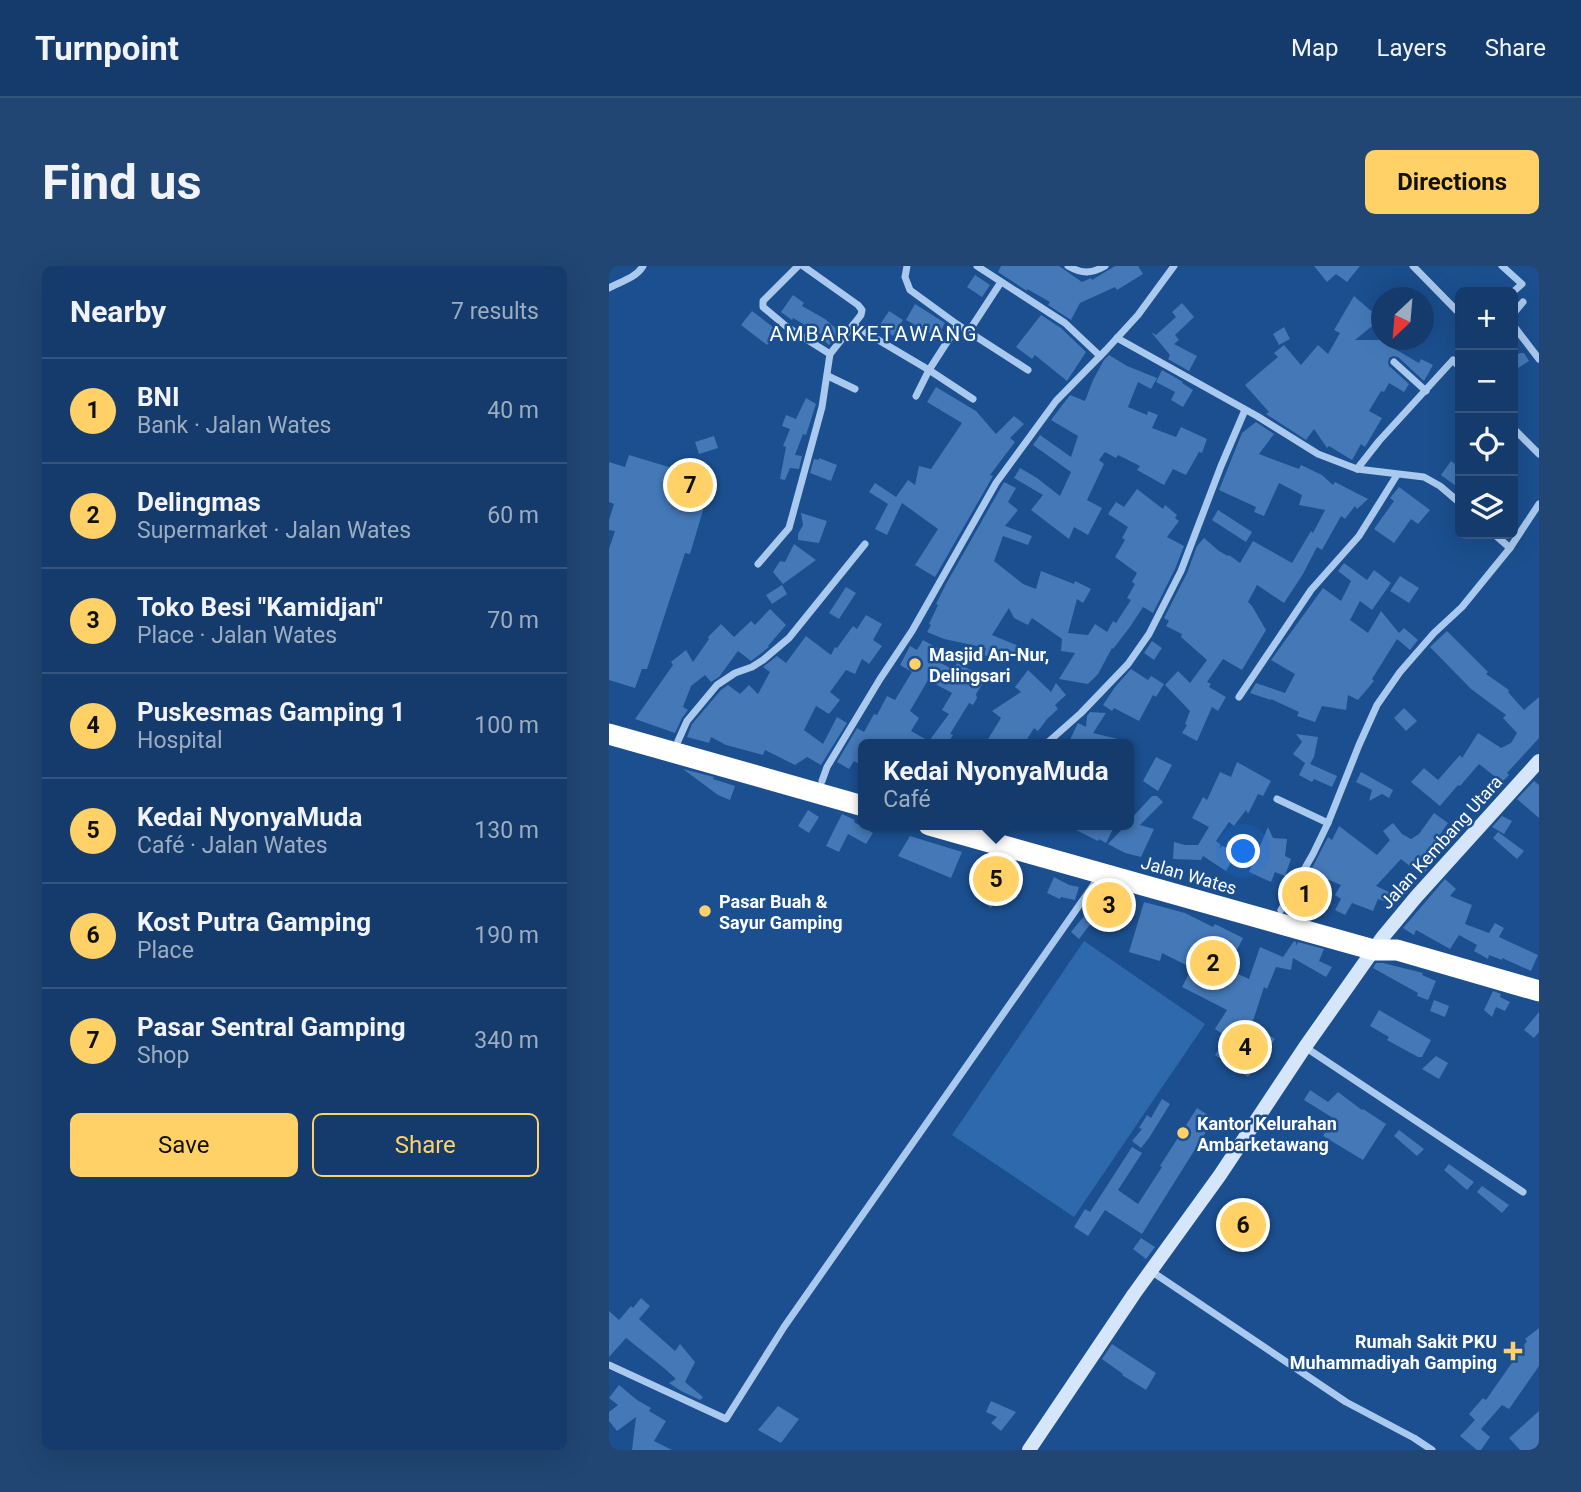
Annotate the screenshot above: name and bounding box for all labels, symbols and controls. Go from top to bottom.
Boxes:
text: Turnpoint [35,29,179,68]
text: Map [1291,34,1339,62]
text: Layers [1377,34,1447,62]
text: Share [1485,34,1546,62]
button: Directions [1365,150,1539,214]
text: Find us [42,154,202,211]
north arrow [1371,287,1434,350]
map controls [1455,287,1518,539]
button: + [1455,287,1518,350]
text: Nearby [70,294,166,329]
text: 7 results [451,298,539,325]
district label: AMBARKETAWANG [770,322,978,346]
button: − [1455,350,1518,413]
text: BNI [137,382,180,412]
text: 1 [86,397,100,424]
text: 40 m [487,397,539,424]
text: Bank · Jalan Wates [137,412,331,439]
button: locate [1455,413,1518,476]
pin: 7 [667,459,713,511]
button: layers [1455,476,1518,539]
text: Delingmas [137,487,261,517]
text: 2 [86,502,100,529]
text: 60 m [487,502,539,529]
text: Supermarket · Jalan Wates [137,517,411,544]
text: Toko Besi "Kamidjan" [137,592,383,622]
text: 3 [86,607,100,634]
text: 70 m [487,607,539,634]
text: Place · Jalan Wates [137,622,337,649]
place label: Masjid An-Nur, Delingsari [929,644,1049,686]
marker: Masjid An-Nur, Delingsari [907,656,923,672]
text: Puskesmas Gamping 1 [137,697,405,727]
text: 4 [86,712,100,739]
text: 100 m [474,712,539,739]
text: Hospital [137,727,223,754]
popup [858,739,1134,830]
text: Kedai NyonyaMuda [883,756,1109,786]
street label: Jalan Kembang Utara [1376,771,1506,913]
text: Café [883,786,931,813]
text: Kedai NyonyaMuda [137,802,362,832]
text: 5 [86,817,100,844]
text: 130 m [474,817,539,844]
text: Café · Jalan Wates [137,832,328,859]
your location [1226,834,1260,868]
street label: Jalan Wates [1139,851,1239,899]
pin: 5 [973,853,1019,905]
pin: 1 [1282,868,1328,920]
pin: 3 [1086,879,1132,931]
place label: Pasar Buah & Sayur Gamping [719,891,843,933]
marker: Pasar Buah & Sayur Gamping [697,903,713,919]
text: Kost Putra Gamping [137,907,371,937]
text: 6 [86,922,100,949]
text: 190 m [474,922,539,949]
text: Place [137,937,194,964]
pin: 2 [1190,937,1236,989]
text: Pasar Sentral Gamping [137,1012,406,1042]
pin: 4 [1222,1021,1268,1073]
text: 7 [86,1027,100,1054]
text: 340 m [474,1027,539,1054]
text: Shop [137,1042,189,1069]
button: Save [70,1113,298,1177]
button: Share [312,1113,539,1177]
place label: Kantor Kelurahan Ambarketawang [1197,1113,1337,1155]
marker: Kantor Kelurahan Ambarketawang [1175,1125,1191,1141]
pin: 6 [1220,1199,1266,1251]
place label: Rumah Sakit PKU Muhammadiyah Gamping [1290,1331,1497,1373]
marker: Rumah Sakit PKU Muhammadiyah Gamping [1503,1341,1523,1361]

